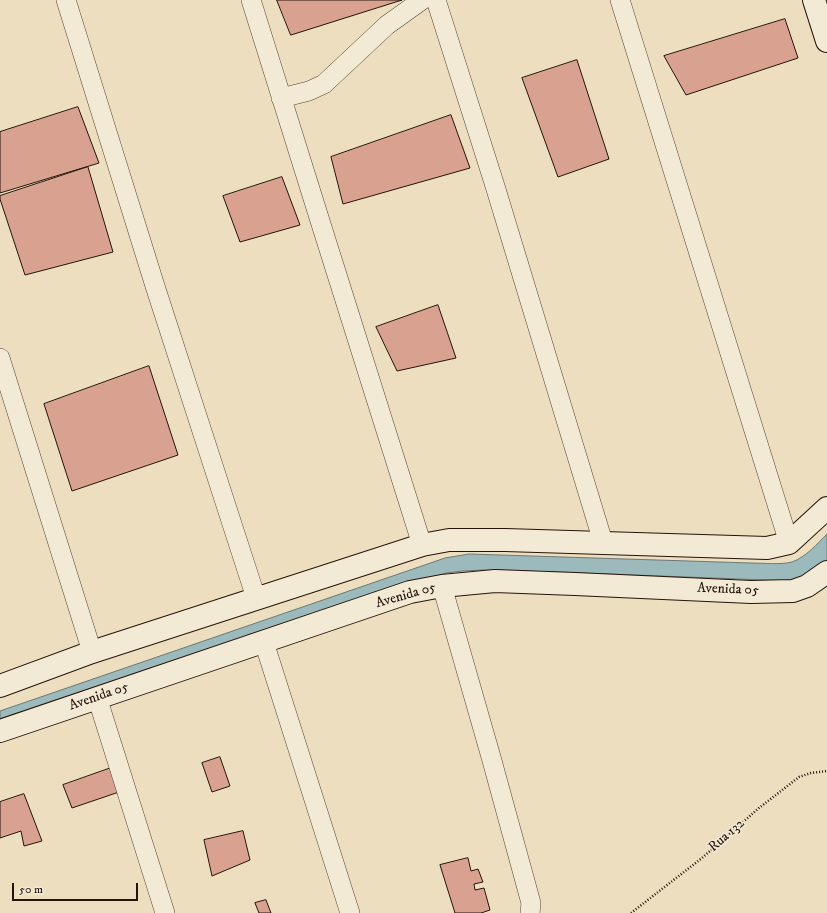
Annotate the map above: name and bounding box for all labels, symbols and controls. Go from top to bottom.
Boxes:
street label: Avenida 05 [374,579,438,613]
street label: Avenida 05 [697,581,759,599]
street label: Avenida 05 [67,679,131,715]
street label: Rua 132 [706,816,748,856]
scale bar [14,875,140,901]
text: 50 m [19,882,43,897]

